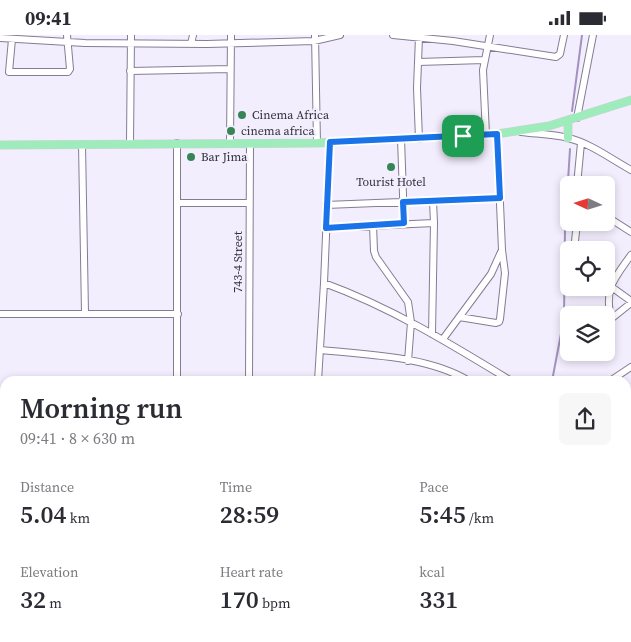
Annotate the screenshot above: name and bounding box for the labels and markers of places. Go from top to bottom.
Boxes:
place label: Cinema Africa [252,107,330,123]
marker: Cinema Africa [236,109,248,121]
pin [442,115,484,157]
place label: cinema africa [241,123,315,139]
marker: cinema africa [225,125,237,137]
place label: Bar Jima [201,149,248,165]
marker: Bar Jima [185,151,197,163]
marker: Tourist Hotel [385,161,397,173]
place label: Tourist Hotel [356,174,426,190]

